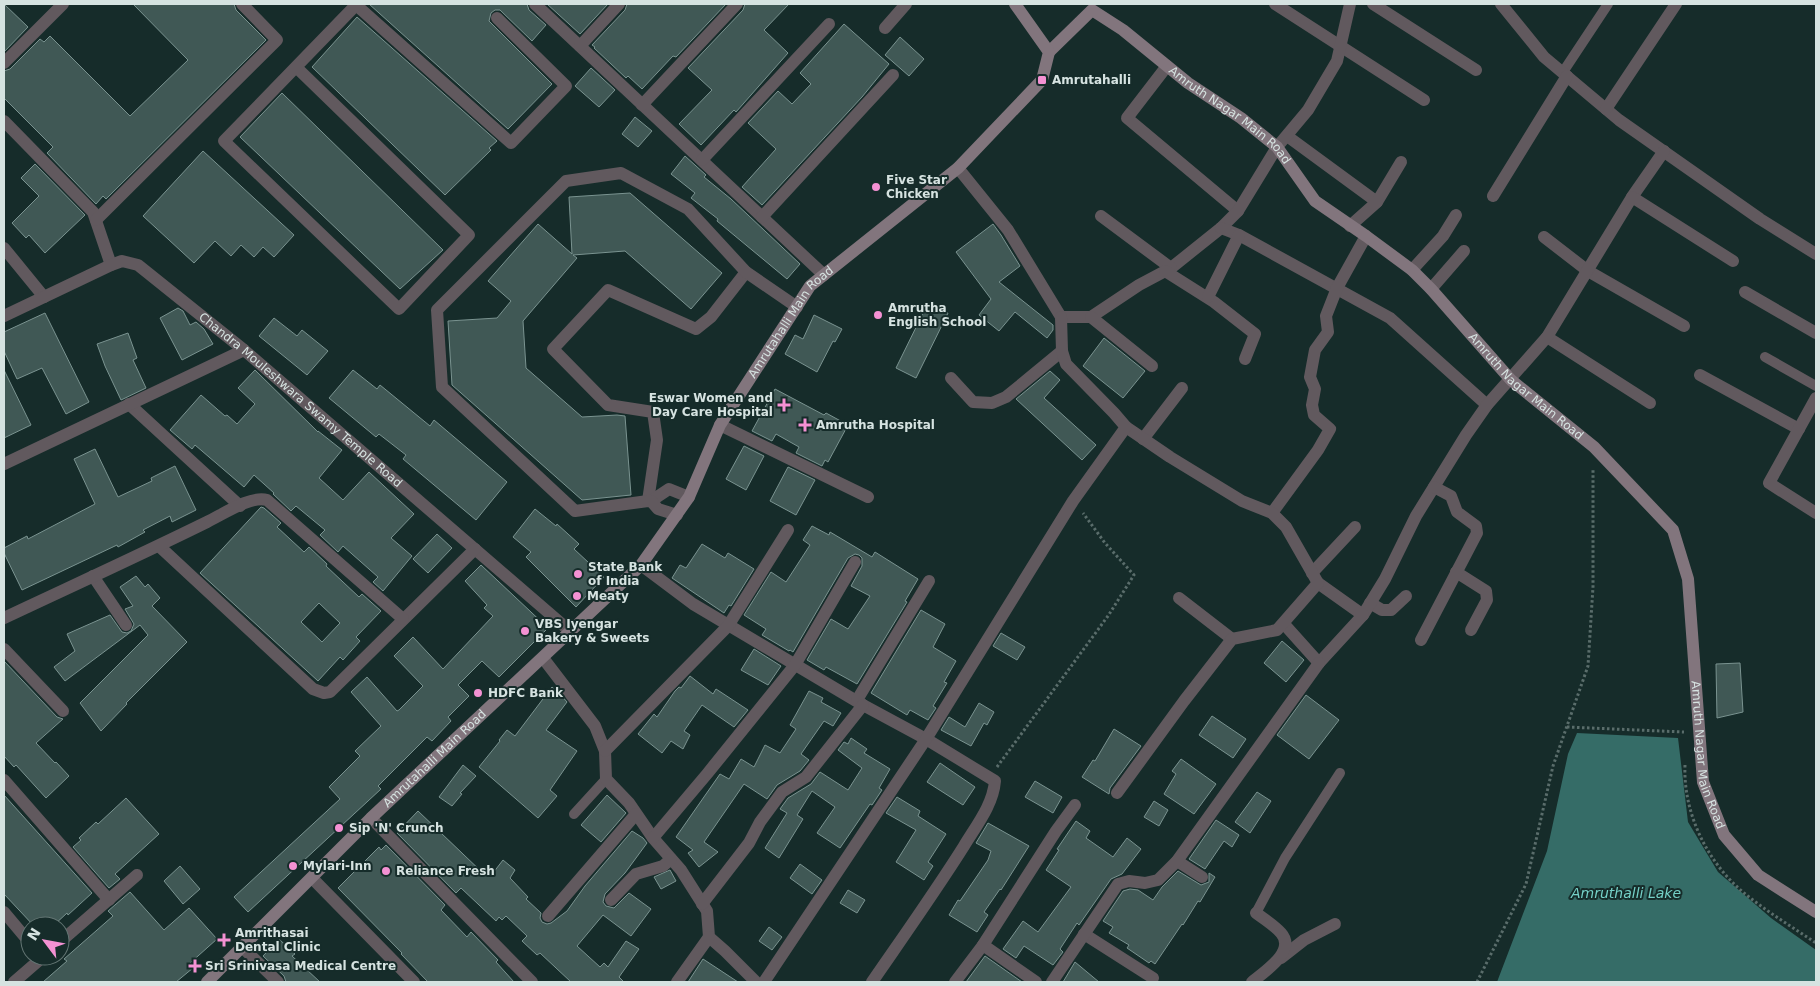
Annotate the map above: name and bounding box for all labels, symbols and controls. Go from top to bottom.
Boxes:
street label: Amruth Nagar Main Road [1166,63,1294,167]
place label: Amrutahalli [1052,73,1131,87]
marker: Amrutahalli [1036,74,1048,86]
place label: Five Star Chicken [886,173,947,201]
marker: Five Star Chicken [870,181,882,193]
street label: Amrutahalli Main Road [745,263,836,381]
place label: Amrutha English School [888,301,986,329]
marker: Amrutha English School [872,309,884,321]
street label: Chandra Mouleshwara Swamy Temple Road [196,310,405,490]
street label: Amruth Nagar Main Road [1466,330,1586,443]
place label: Eswar Women and Day Care Hospital [649,391,773,419]
marker: Eswar Women and Day Care Hospital [777,398,791,412]
marker: Amrutha Hospital [798,418,812,432]
place label: Amrutha Hospital [816,418,935,432]
place label: State Bank of India [588,560,663,588]
marker: State Bank of India [572,568,584,580]
place label: Meaty [587,589,629,603]
marker: Meaty [571,590,583,602]
place label: VBS Iyengar Bakery & Sweets [535,617,650,645]
marker: VBS Iyengar Bakery & Sweets [519,625,531,637]
street label: Amruth Nagar Main Road [1689,680,1728,831]
place label: HDFC Bank [488,686,564,700]
marker: HDFC Bank [472,687,484,699]
street label: Amrutahalli Main Road [380,707,489,810]
place label: Sip 'N' Crunch [349,821,444,835]
marker: Sip 'N' Crunch [333,822,345,834]
place label: Mylari-Inn [303,859,372,873]
marker: Mylari-Inn [287,860,299,872]
place label: Reliance Fresh [396,864,495,878]
marker: Reliance Fresh [380,865,392,877]
water label: Amruthalli Lake [1570,885,1681,901]
north arrow [20,916,70,966]
text: N [24,925,44,943]
place label: Amrithasai Dental Clinic [235,926,321,954]
marker: Amrithasai Dental Clinic [217,933,231,947]
place label: Sri Srinivasa Medical Centre [205,959,396,973]
marker: Sri Srinivasa Medical Centre [189,960,201,972]

